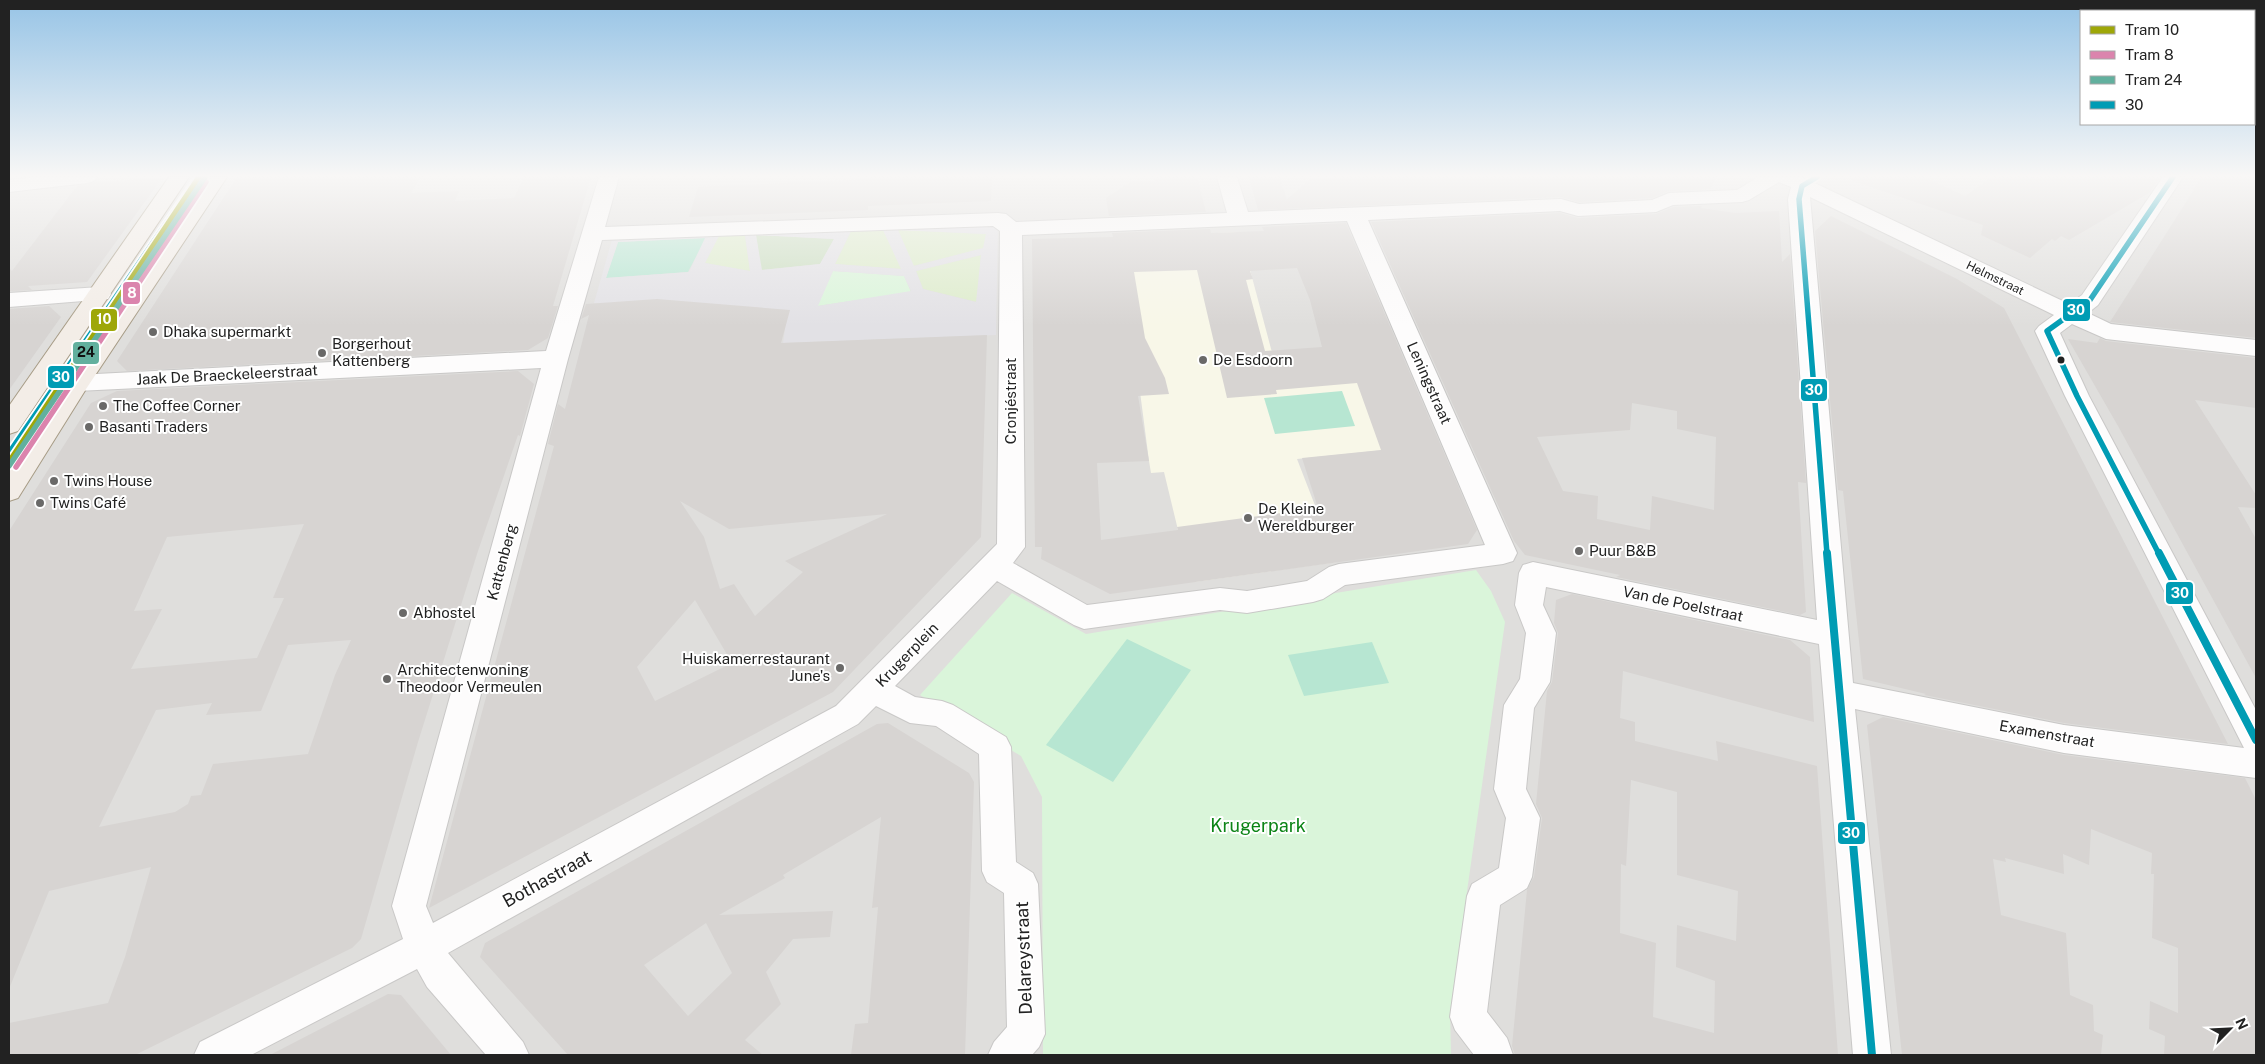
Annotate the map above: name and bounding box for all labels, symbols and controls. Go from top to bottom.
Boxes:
legend [2080,10,2255,125]
text: Tram 10 [2125,21,2179,38]
text: Tram 8 [2125,46,2174,63]
text: Tram 24 [2125,71,2182,88]
text: 30 [2125,96,2144,113]
street label: Helmstraat [1964,258,2026,298]
line badge: 8 [122,281,141,305]
text: 8 [127,285,137,301]
line badge: 30 [2062,298,2091,322]
text: 30 [2067,302,2085,318]
line badge: 10 [90,308,118,332]
text: 10 [96,311,112,327]
place label: Dhaka supermarkt [163,323,291,340]
marker: Dhaka supermarkt [147,326,159,338]
place label: Borgerhout Kattenberg [332,335,411,369]
street label: Leningstraat [1404,339,1455,427]
line badge: 24 [72,341,100,365]
text: 24 [77,344,95,360]
marker: Borgerhout Kattenberg [316,347,328,359]
place label: De Esdoorn [1213,351,1293,368]
marker: De Esdoorn [1197,354,1209,366]
unlabelled marker [2056,355,2066,365]
street label: Cronjéstraat [1002,358,1019,444]
street label: Jaak De Braeckeleerstraat [136,361,318,388]
line badge: 30 [47,365,75,389]
text: 30 [52,369,70,385]
line badge: 30 [1800,378,1828,402]
text: 30 [1805,382,1823,398]
place label: The Coffee Corner [113,397,241,414]
marker: The Coffee Corner [97,400,109,412]
place label: Basanti Traders [99,418,208,435]
marker: Basanti Traders [83,421,95,433]
place label: Twins House [64,472,152,489]
marker: Twins House [48,475,60,487]
place label: Twins Café [50,494,126,511]
marker: Twins Café [34,497,46,509]
place label: De Kleine Wereldburger [1258,500,1355,534]
marker: De Kleine Wereldburger [1242,512,1254,524]
street label: Kattenberg [483,522,520,602]
place label: Puur B&B [1589,542,1656,559]
marker: Puur B&B [1573,545,1585,557]
line badge: 30 [2165,581,2194,605]
street label: Van de Poelstraat [1621,582,1745,625]
text: 30 [2171,585,2189,601]
place label: Abhostel [413,604,476,621]
marker: Abhostel [397,607,409,619]
street label: Krugerplein [872,619,941,690]
place label: Huiskamerrestaurant June's [682,650,830,684]
place label: Architectenwoning Theodoor Vermeulen [397,661,542,695]
marker: Huiskamerrestaurant June's [834,662,846,674]
marker: Architectenwoning Theodoor Vermeulen [381,673,393,685]
street label: Examenstraat [1998,717,2096,750]
park label: Krugerpark [1210,815,1306,836]
line badge: 30 [1837,821,1866,845]
text: 30 [1842,825,1860,841]
street label: Bothastraat [499,846,595,912]
street label: Delareystraat [1011,901,1036,1015]
north arrow [2205,1004,2255,1054]
text: N [2232,1015,2251,1032]

